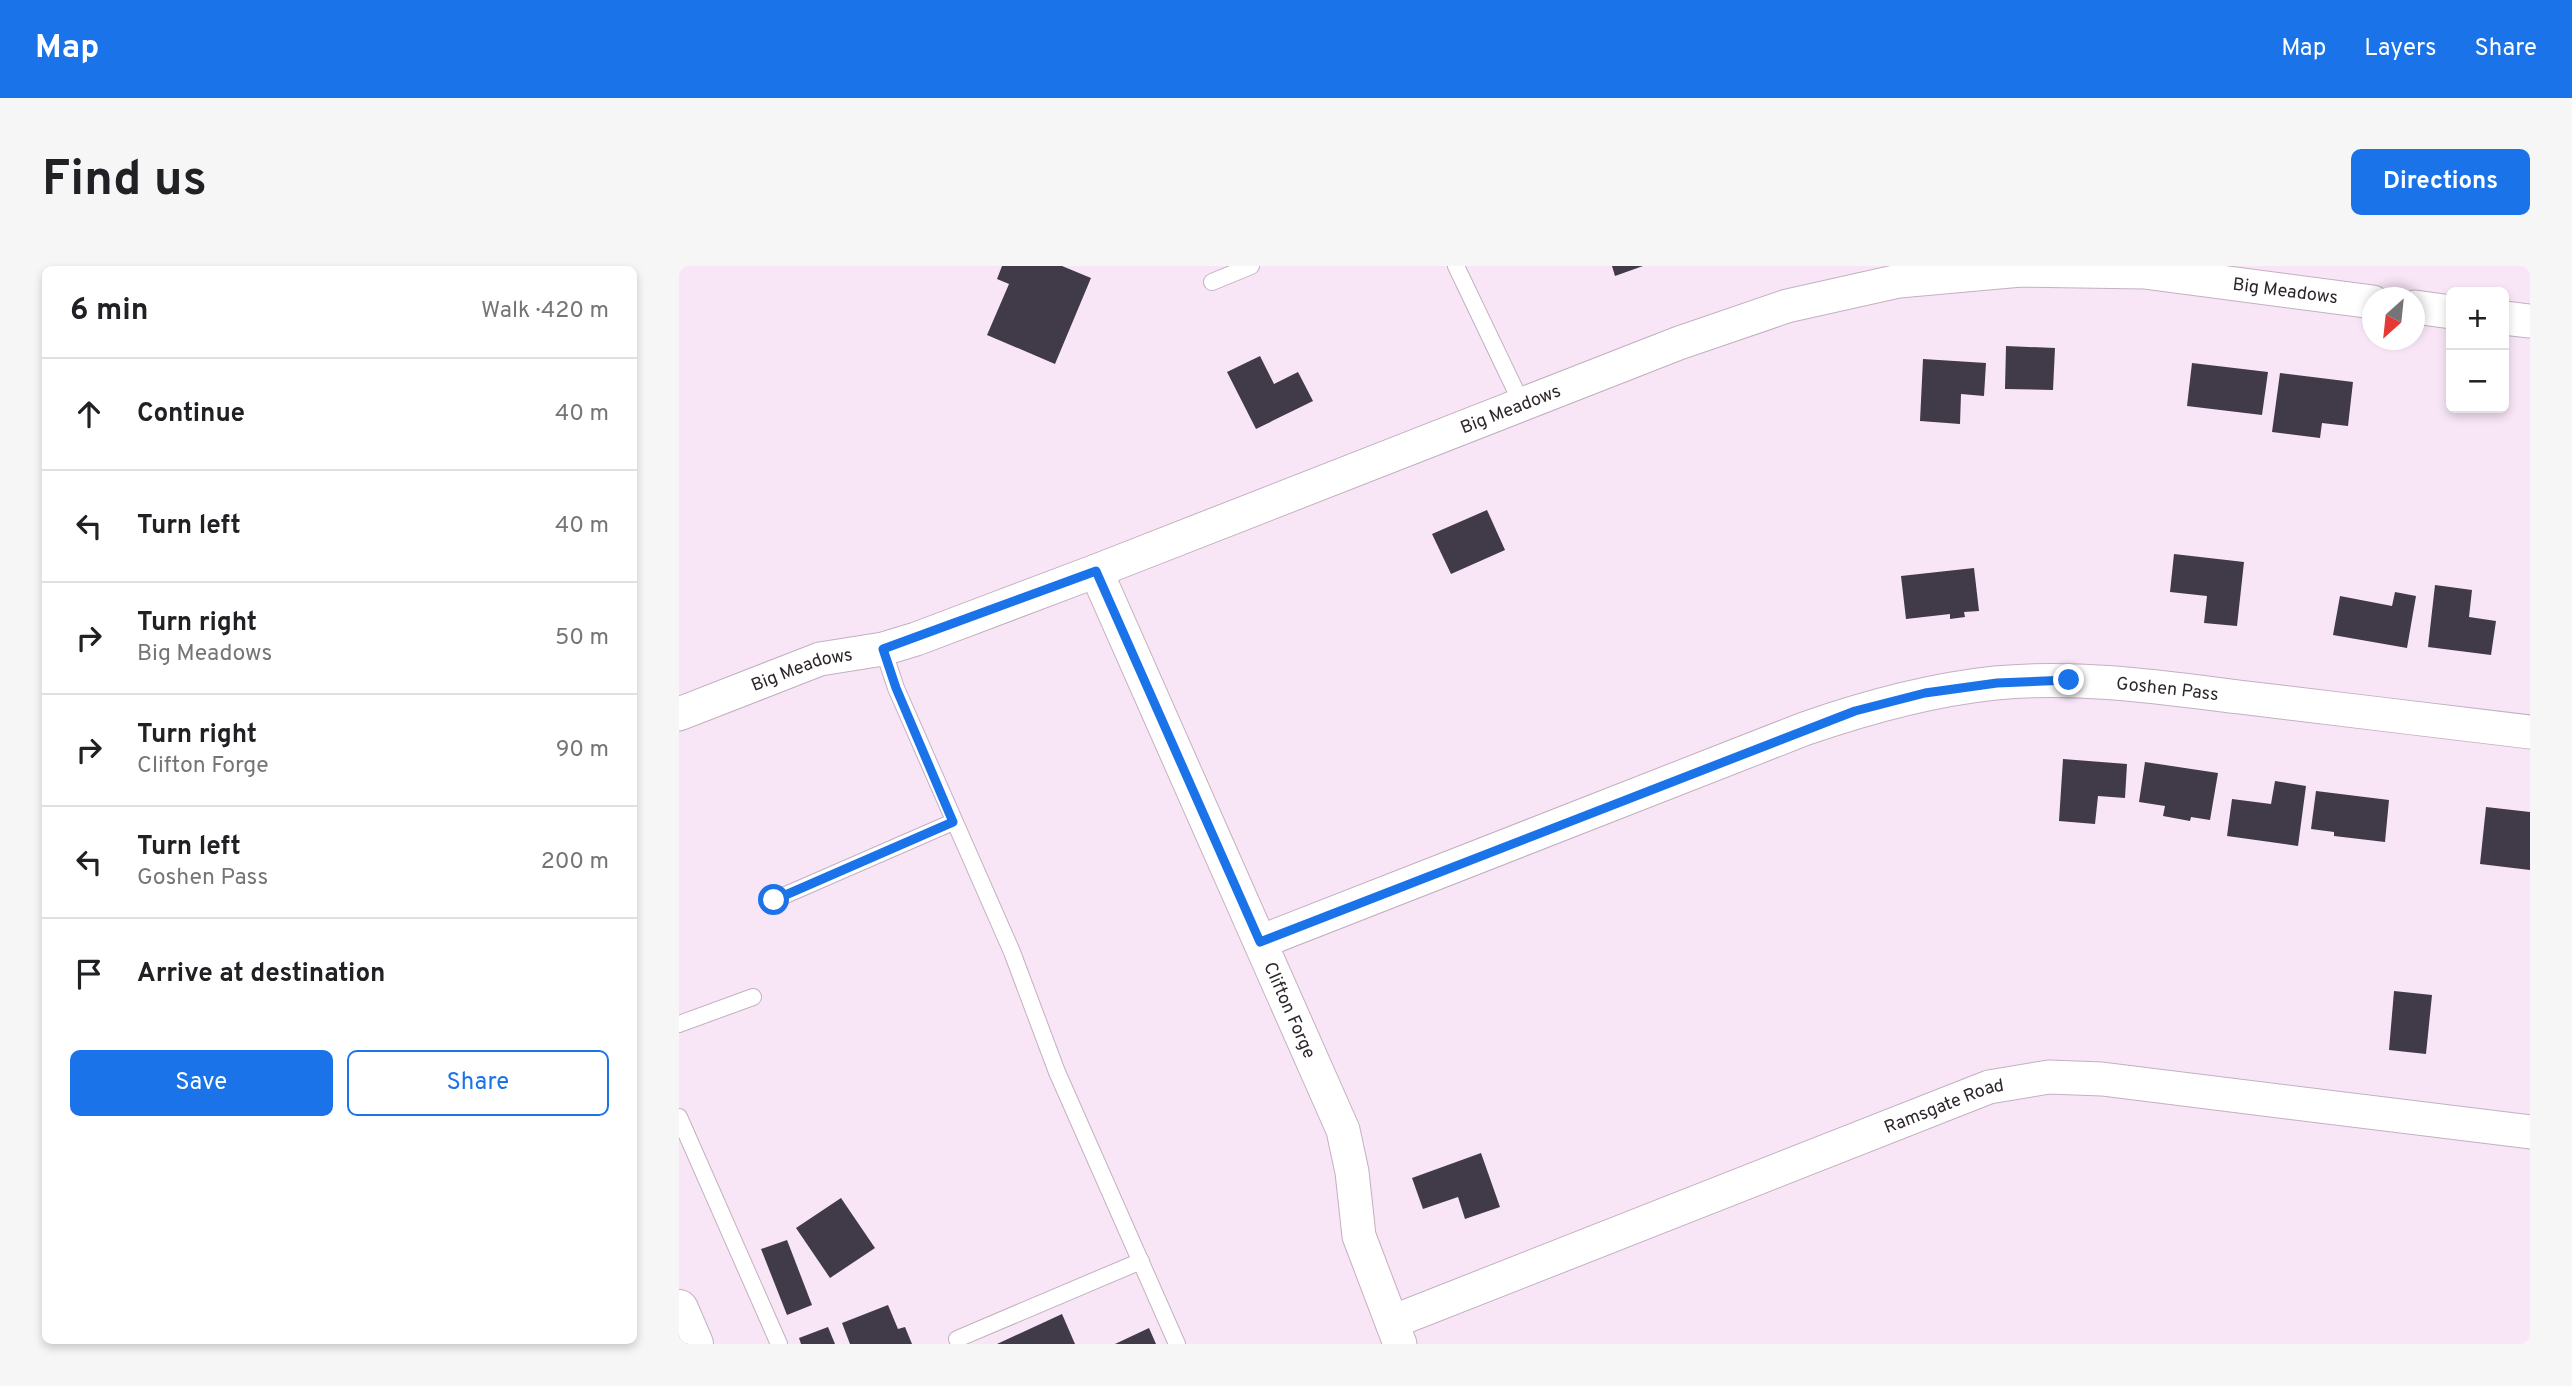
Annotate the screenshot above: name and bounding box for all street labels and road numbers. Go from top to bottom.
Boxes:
street label: Big Meadows [2231,274,2339,310]
street label: Big Meadows [1457,380,1564,440]
street label: Big Meadows [748,644,854,698]
street label: Goshen Pass [2115,673,2220,707]
street label: Clifton Forge [1257,959,1320,1062]
street label: Ramsgate Road [1881,1075,2006,1140]

